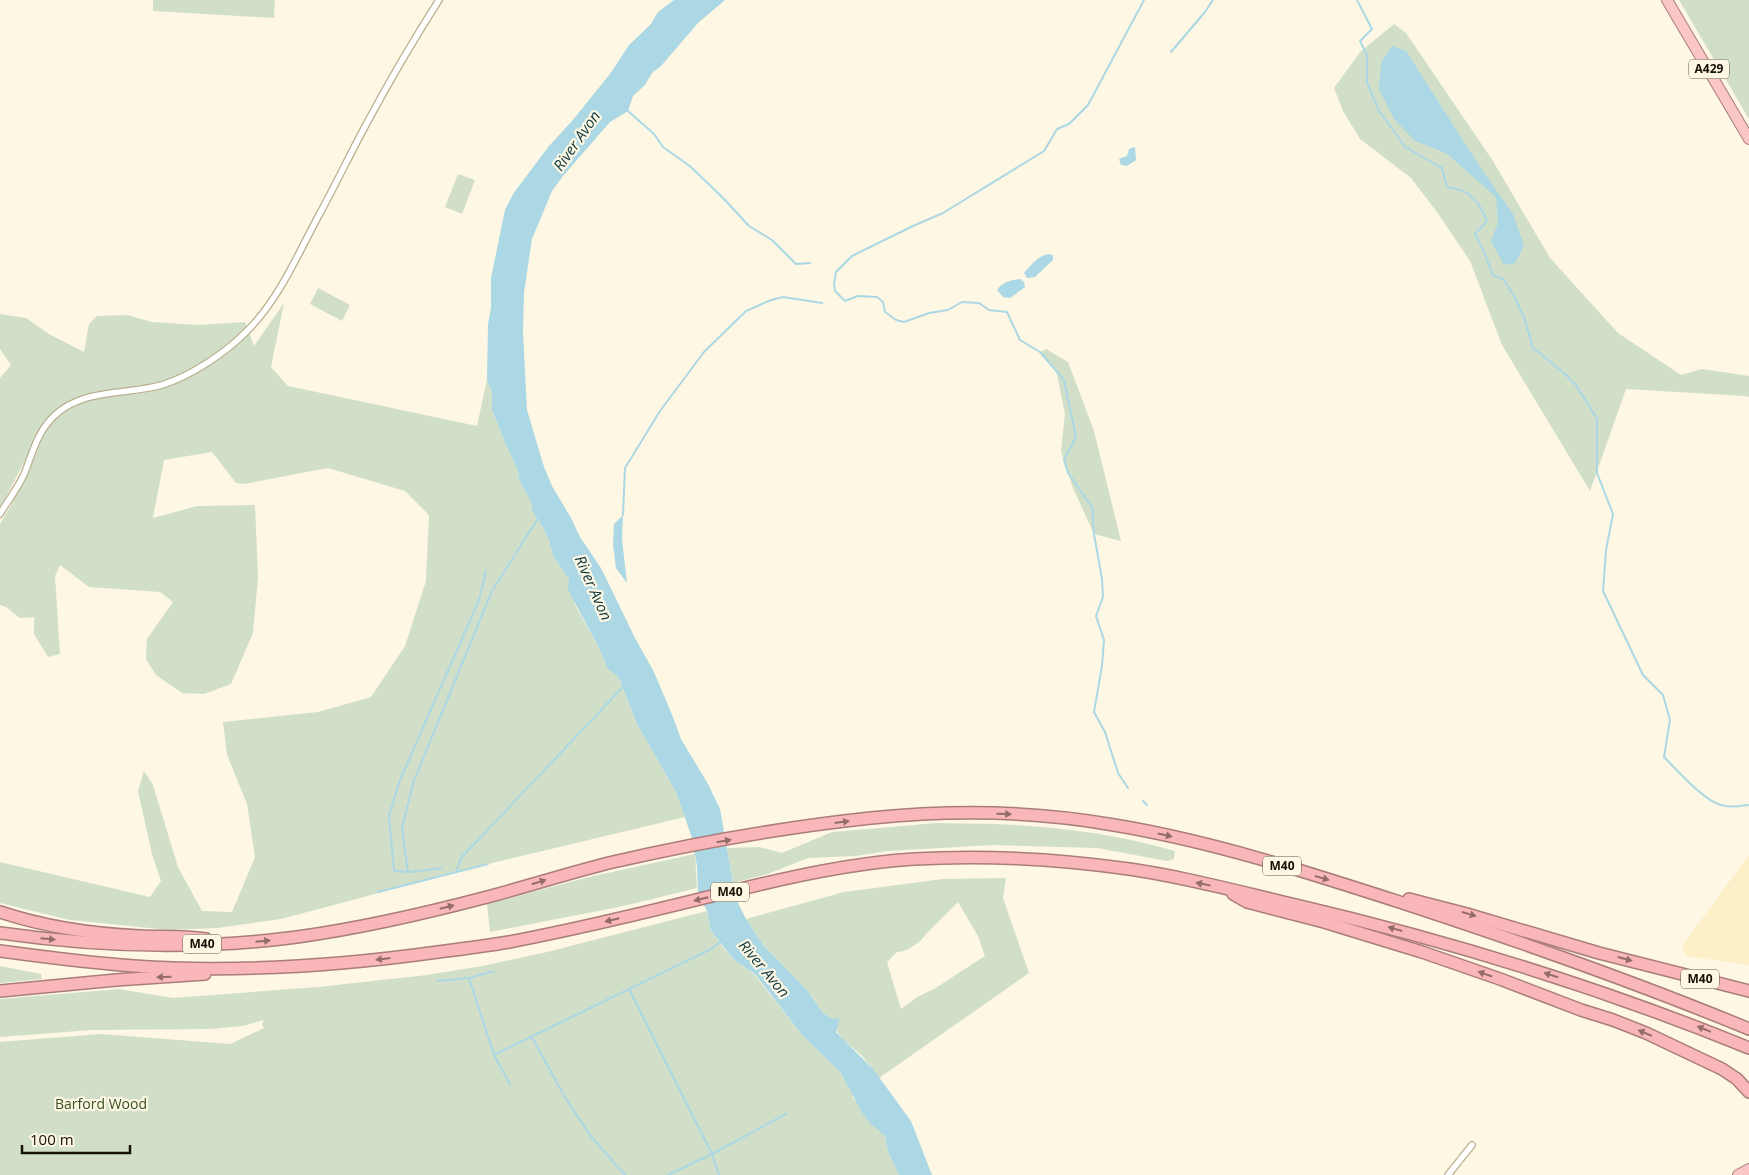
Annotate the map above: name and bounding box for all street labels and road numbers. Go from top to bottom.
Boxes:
road number: A429 [1689,60,1729,78]
road number: M40 [1263,856,1301,876]
road number: M40 [711,882,749,902]
road number: M40 [183,934,221,954]
road number: M40 [1681,970,1719,989]

